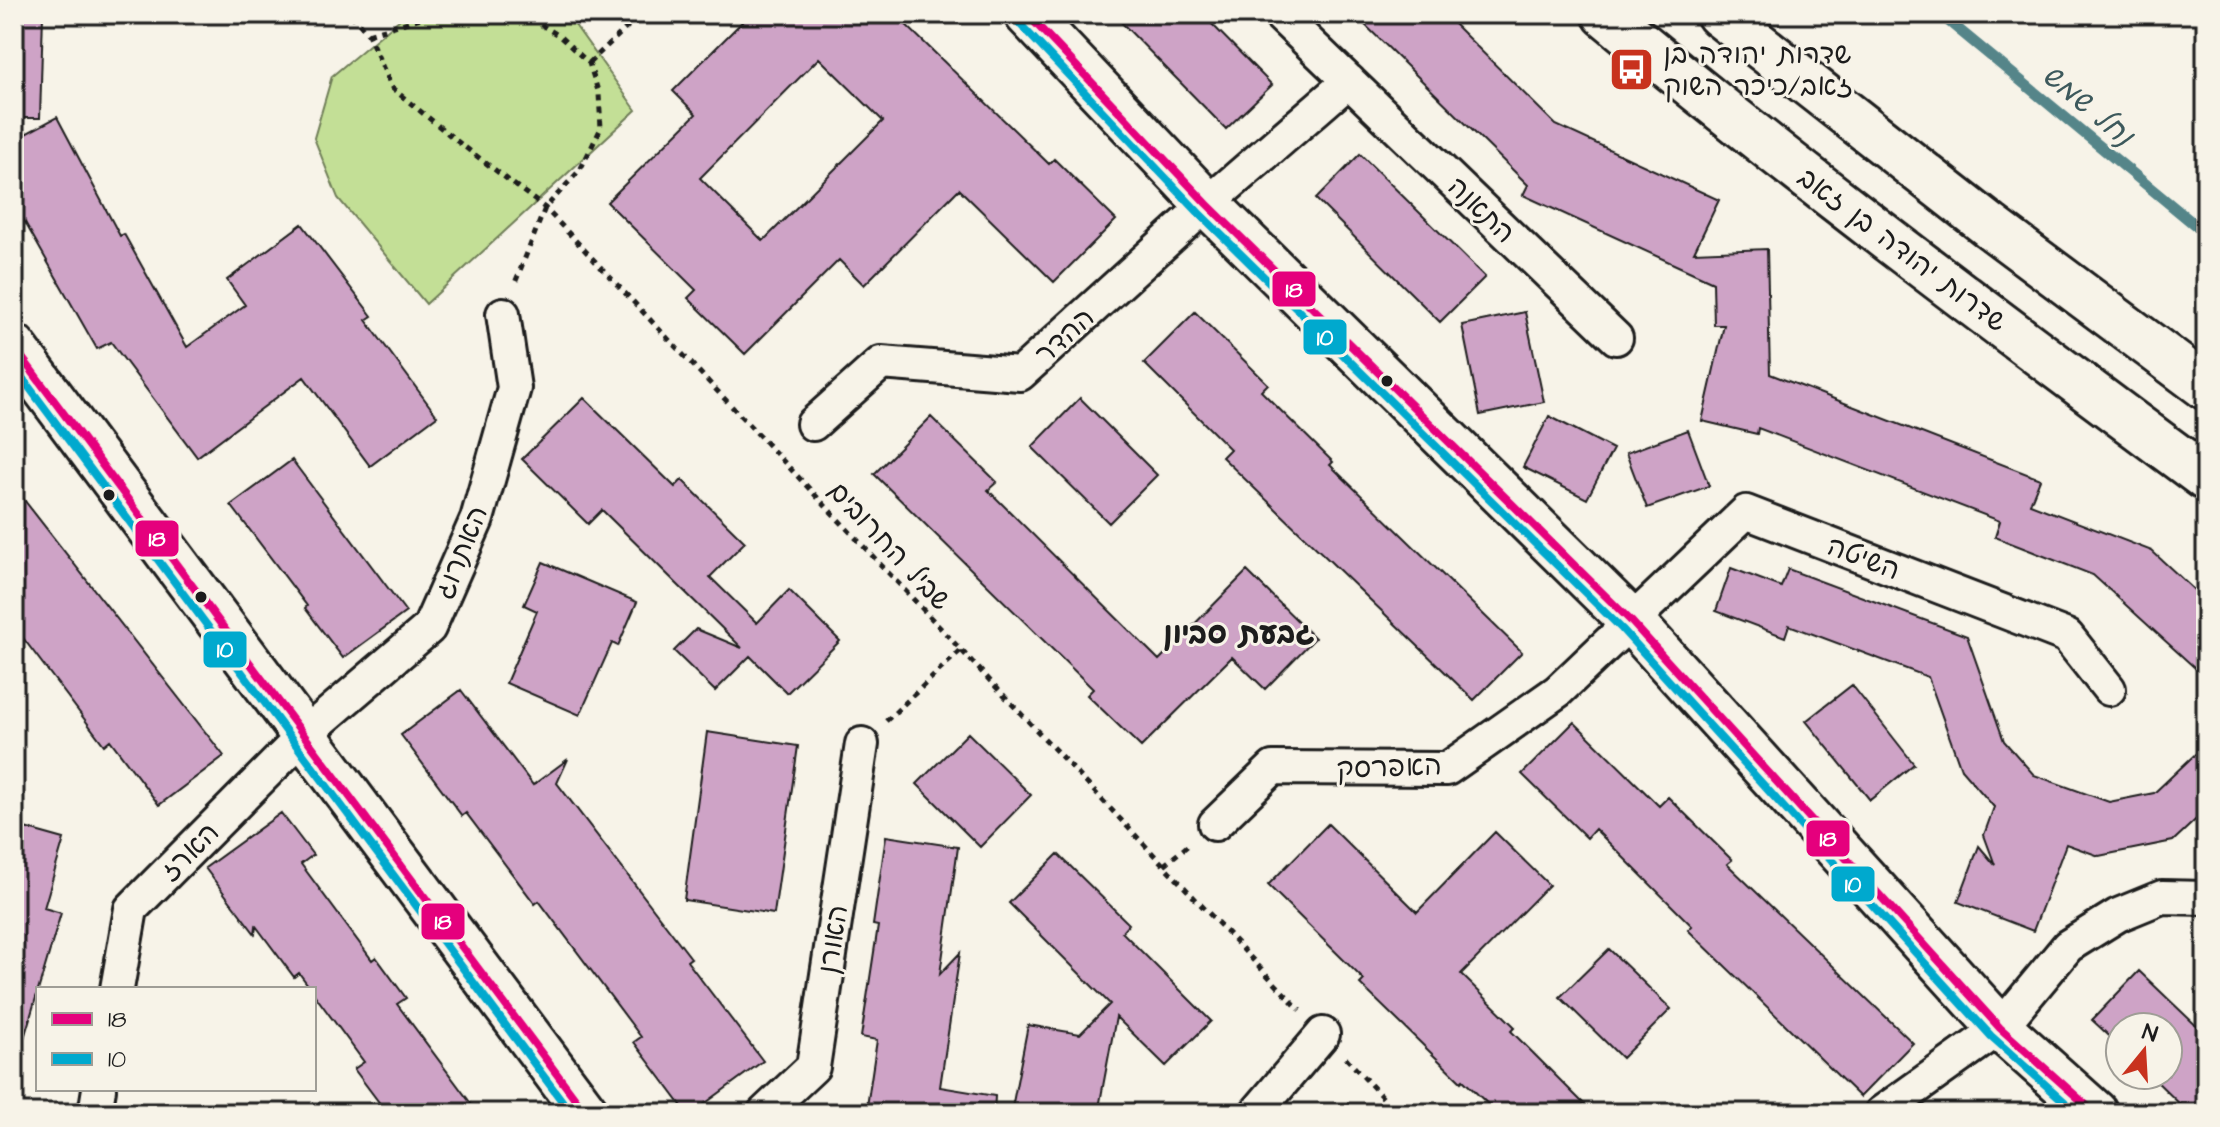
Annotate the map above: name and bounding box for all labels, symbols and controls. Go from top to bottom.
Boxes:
place label: שדרות יהודה בן זאב/כיכר השוק [1663,35,1853,106]
bus stop icon: שדרות יהודה בן זאב/כיכר השוק [1608,45,1656,93]
water label: נחל שמש [2032,55,2144,158]
street label: שדרות יהודה בן זאב [1790,159,2015,342]
street label: התאנה [1438,168,1524,252]
line badge: 18 [1271,270,1317,308]
text: 18 [1285,275,1303,306]
street label: ההדר [1027,299,1103,373]
line badge: 10 [1302,318,1348,356]
text: 10 [1317,323,1333,354]
unlabelled marker [1379,373,1395,389]
street label: שביל החרובים [819,473,959,619]
unlabelled marker [101,487,117,503]
street label: האתרוג [425,500,498,605]
line badge: 18 [134,519,180,558]
text: 18 [148,524,166,555]
street label: השיטה [1821,527,1906,590]
unlabelled marker [193,589,209,605]
district label: גבעת סביון [1163,613,1315,655]
line badge: 10 [202,630,248,669]
text: 10 [217,635,233,666]
street label: האפרסק [1336,746,1442,789]
street label: הארז [152,814,228,890]
line badge: 18 [1805,819,1851,858]
text: 18 [1819,824,1837,855]
line badge: 10 [1830,865,1876,903]
text: 10 [1845,870,1861,901]
line badge: 18 [420,902,466,941]
street label: האורן [809,902,858,976]
text: 18 [434,907,452,938]
legend [36,987,316,1091]
text: 18 [108,1003,127,1037]
north arrow [2104,1011,2184,1091]
text: N [2138,1017,2161,1050]
text: 10 [108,1043,126,1077]

